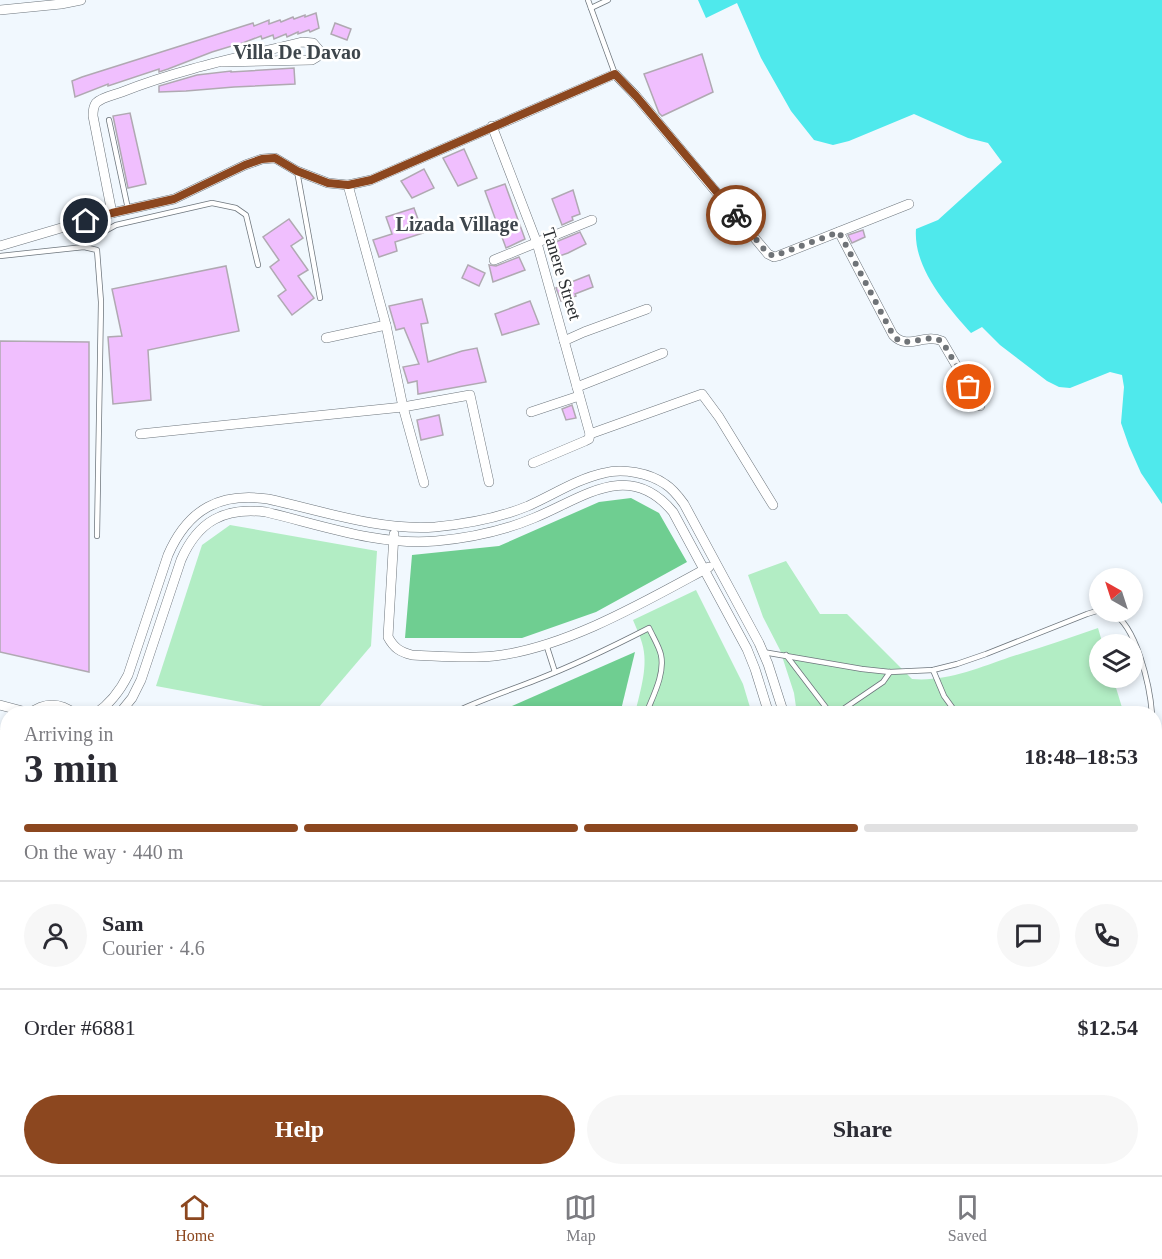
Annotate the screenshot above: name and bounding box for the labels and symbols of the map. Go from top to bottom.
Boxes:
district label: Villa De Davao [233,41,361,63]
courier [706,185,766,245]
pin [60,195,111,246]
district label: Lizada Village [396,213,519,236]
street label: Tanere Street [539,226,585,322]
pin [943,361,994,412]
north arrow [1089,568,1143,622]

